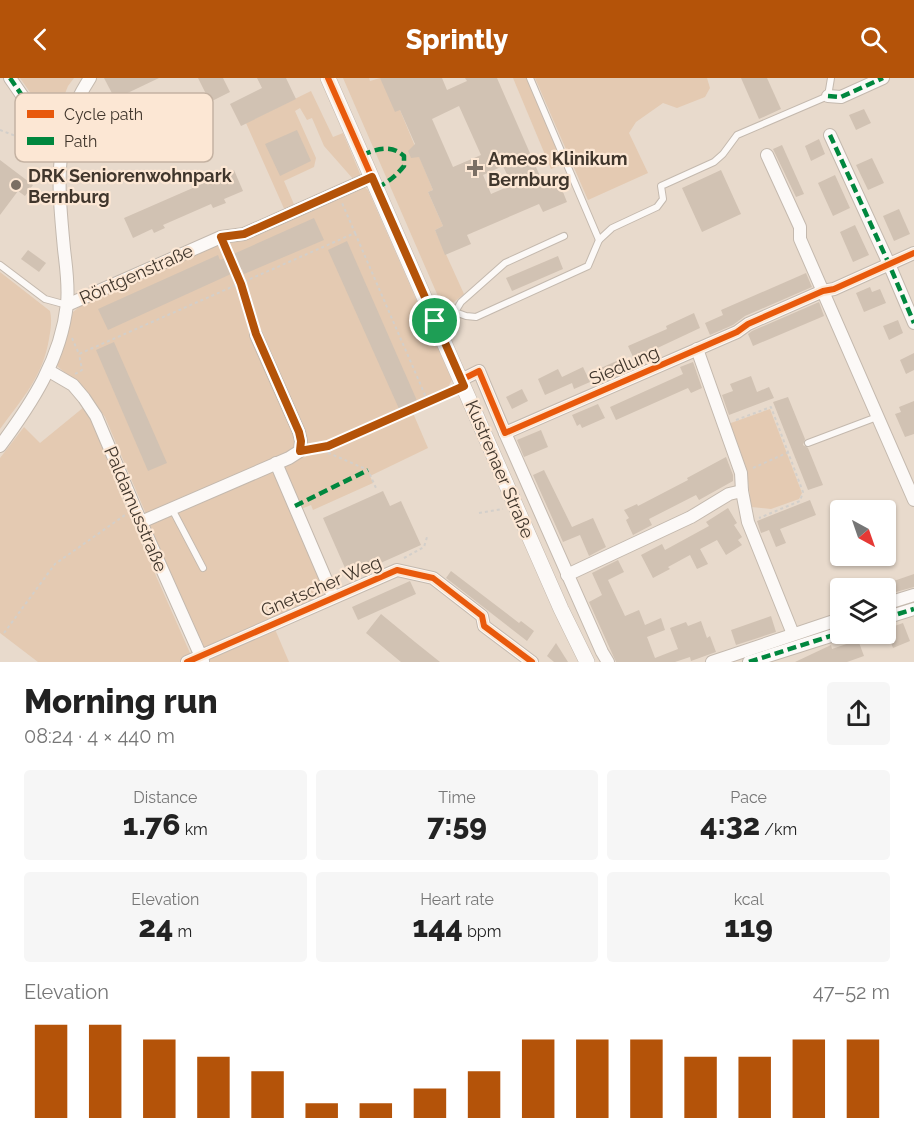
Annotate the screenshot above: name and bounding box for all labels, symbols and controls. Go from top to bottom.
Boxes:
icon: back [24,23,57,56]
icon: search [857,23,890,56]
text: Sprintly [406,24,508,55]
legend [15,93,213,162]
text: Cycle path [64,105,143,124]
text: Path [64,132,97,151]
place label: Ameos Klinikum Bernburg [488,148,627,190]
marker: Ameos Klinikum Bernburg [466,159,484,177]
place label: DRK Seniorenwohnpark Bernburg [28,165,233,207]
marker: DRK Seniorenwohnpark Bernburg [9,178,23,192]
street label: Röntgenstraße [76,239,196,308]
pin [409,295,460,346]
icon: arrive [418,304,451,337]
street label: Siedlung [586,341,662,389]
street label: Kustrenaer Straße [461,397,539,542]
street label: Paldamusstraße [100,443,172,575]
north arrow [830,500,896,566]
map controls [830,500,896,644]
street label: Gnetscher Weg [258,551,384,621]
button: layers [830,578,896,644]
text: Morning run [24,682,218,721]
button: share [827,682,890,745]
text: 08:24 · 4 × 440 m [24,724,175,748]
text: Distance [133,788,197,807]
text: Time [438,788,476,807]
text: Pace [730,788,767,807]
text: 1.76 [123,807,181,842]
text: 7:59 [427,807,487,842]
text: 4:32 [700,807,760,842]
text: km [181,820,208,839]
text: /km [760,820,797,839]
text: Elevation [131,890,199,909]
text: Heart rate [420,890,494,909]
text: kcal [734,890,764,909]
text: 24 [139,909,173,944]
text: 144 [413,909,463,944]
text: 119 [724,909,773,944]
text: m [173,922,192,941]
text: bpm [463,922,501,941]
text: Elevation [24,980,109,1004]
text: 47–52 m [813,980,890,1004]

